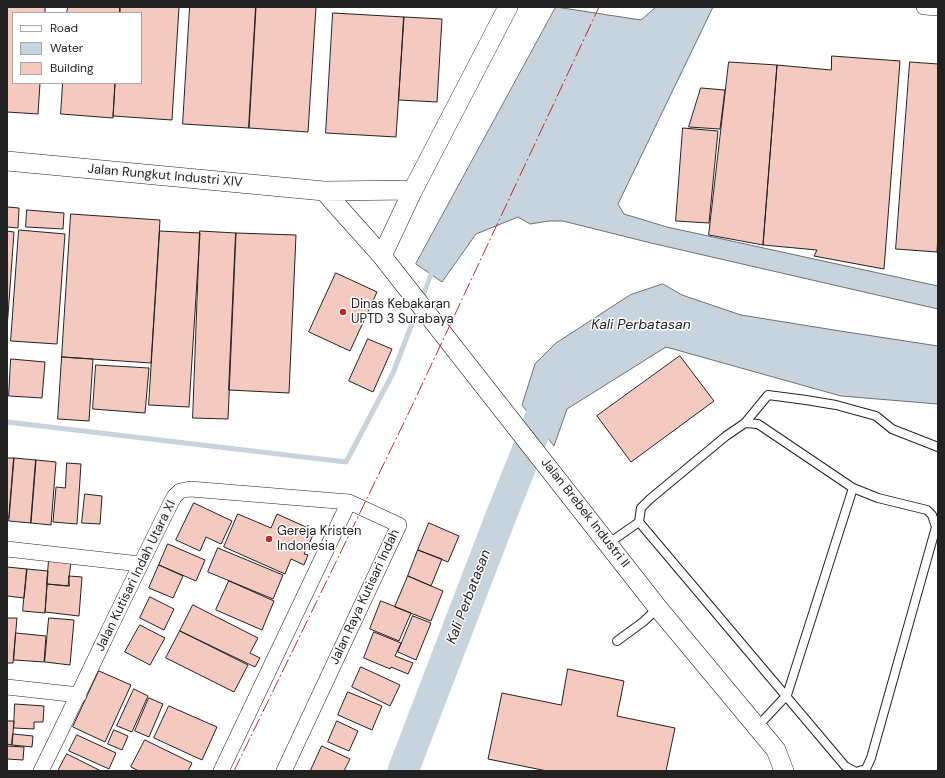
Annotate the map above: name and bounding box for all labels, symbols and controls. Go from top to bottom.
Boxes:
legend [12,12,142,84]
text: Road [50,20,78,36]
text: Water [50,40,83,56]
text: Building [50,60,94,76]
street label: Jalan Rungkut Industri XIV [87,161,243,191]
place label: Dinas Kebakaran UPTD 3 Surabaya [351,297,454,328]
marker: Dinas Kebakaran UPTD 3 Surabaya [338,307,348,317]
water label: Kali Perbatasan [591,317,691,333]
street label: Jalan Brebek Industri II [537,455,633,571]
street label: Jalan Kutisari Indah Utara XI [93,498,179,654]
place label: Gereja Kristen Indonesia [277,524,361,555]
street label: Jalan Raya Kutisari Indah [327,527,403,667]
marker: Gereja Kristen Indonesia [264,534,274,544]
water label: Kali Perbatasan [443,548,495,646]

